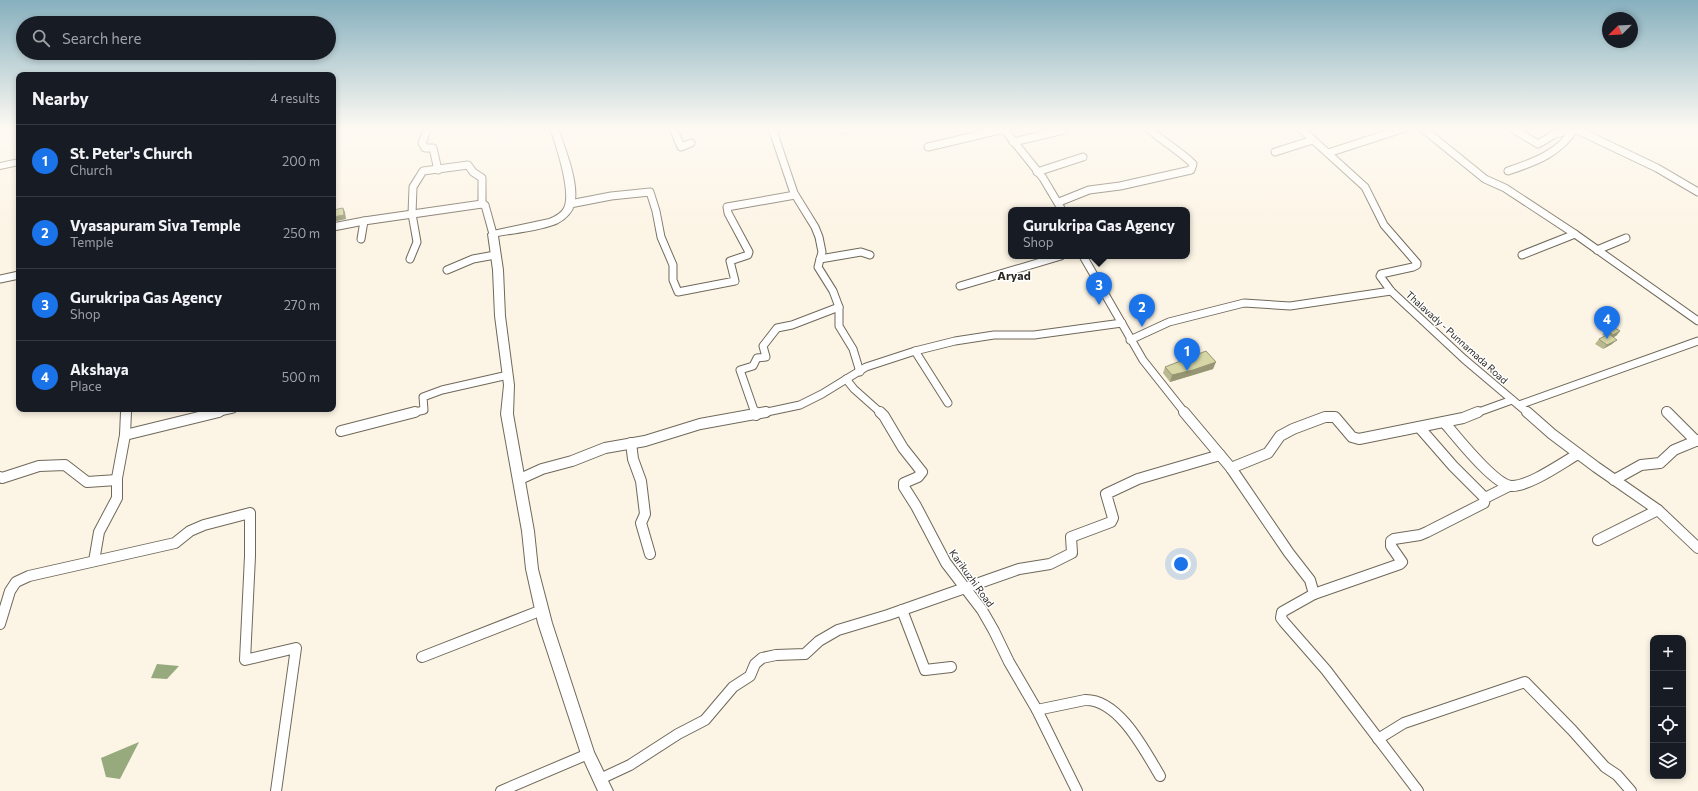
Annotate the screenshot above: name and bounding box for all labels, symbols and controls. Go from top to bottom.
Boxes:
north arrow [1602,12,1638,48]
search box [16,16,336,60]
icon: search [30,27,52,49]
text: Search here [62,29,141,47]
text: Nearby [32,88,89,109]
text: 4 results [270,90,320,106]
text: St. Peter's Church [70,144,192,162]
text: 1 [42,153,48,169]
text: 200 m [282,153,320,169]
text: Church [70,162,112,178]
popup [1008,207,1190,259]
text: Vyasapuram Siva Temple [70,216,241,234]
text: Gurukripa Gas Agency [1023,216,1175,234]
text: 2 [41,225,49,241]
text: 250 m [283,225,320,241]
text: Temple [70,234,113,250]
text: Shop [1023,234,1053,250]
district label: Aryad [997,268,1031,282]
pin: 3 [1086,272,1112,305]
text: Gurukripa Gas Agency [70,288,222,306]
street label: Thalavady - Punnamada Road [1404,288,1511,386]
pin: 2 [1129,294,1155,327]
text: 3 [41,297,49,313]
text: 270 m [284,297,320,313]
text: Shop [70,306,101,322]
pin: 4 [1594,306,1620,339]
pin: 1 [1174,338,1200,371]
text: Akshaya [70,360,129,378]
text: 4 [41,369,49,385]
text: 500 m [282,369,320,385]
text: Place [70,378,102,394]
street label: Karikuzhi Road [947,547,997,609]
your location [1171,554,1191,574]
map controls [1650,635,1686,779]
button: + [1650,635,1686,671]
button: − [1650,671,1686,707]
button: locate [1650,707,1686,743]
button: layers [1650,743,1686,779]

